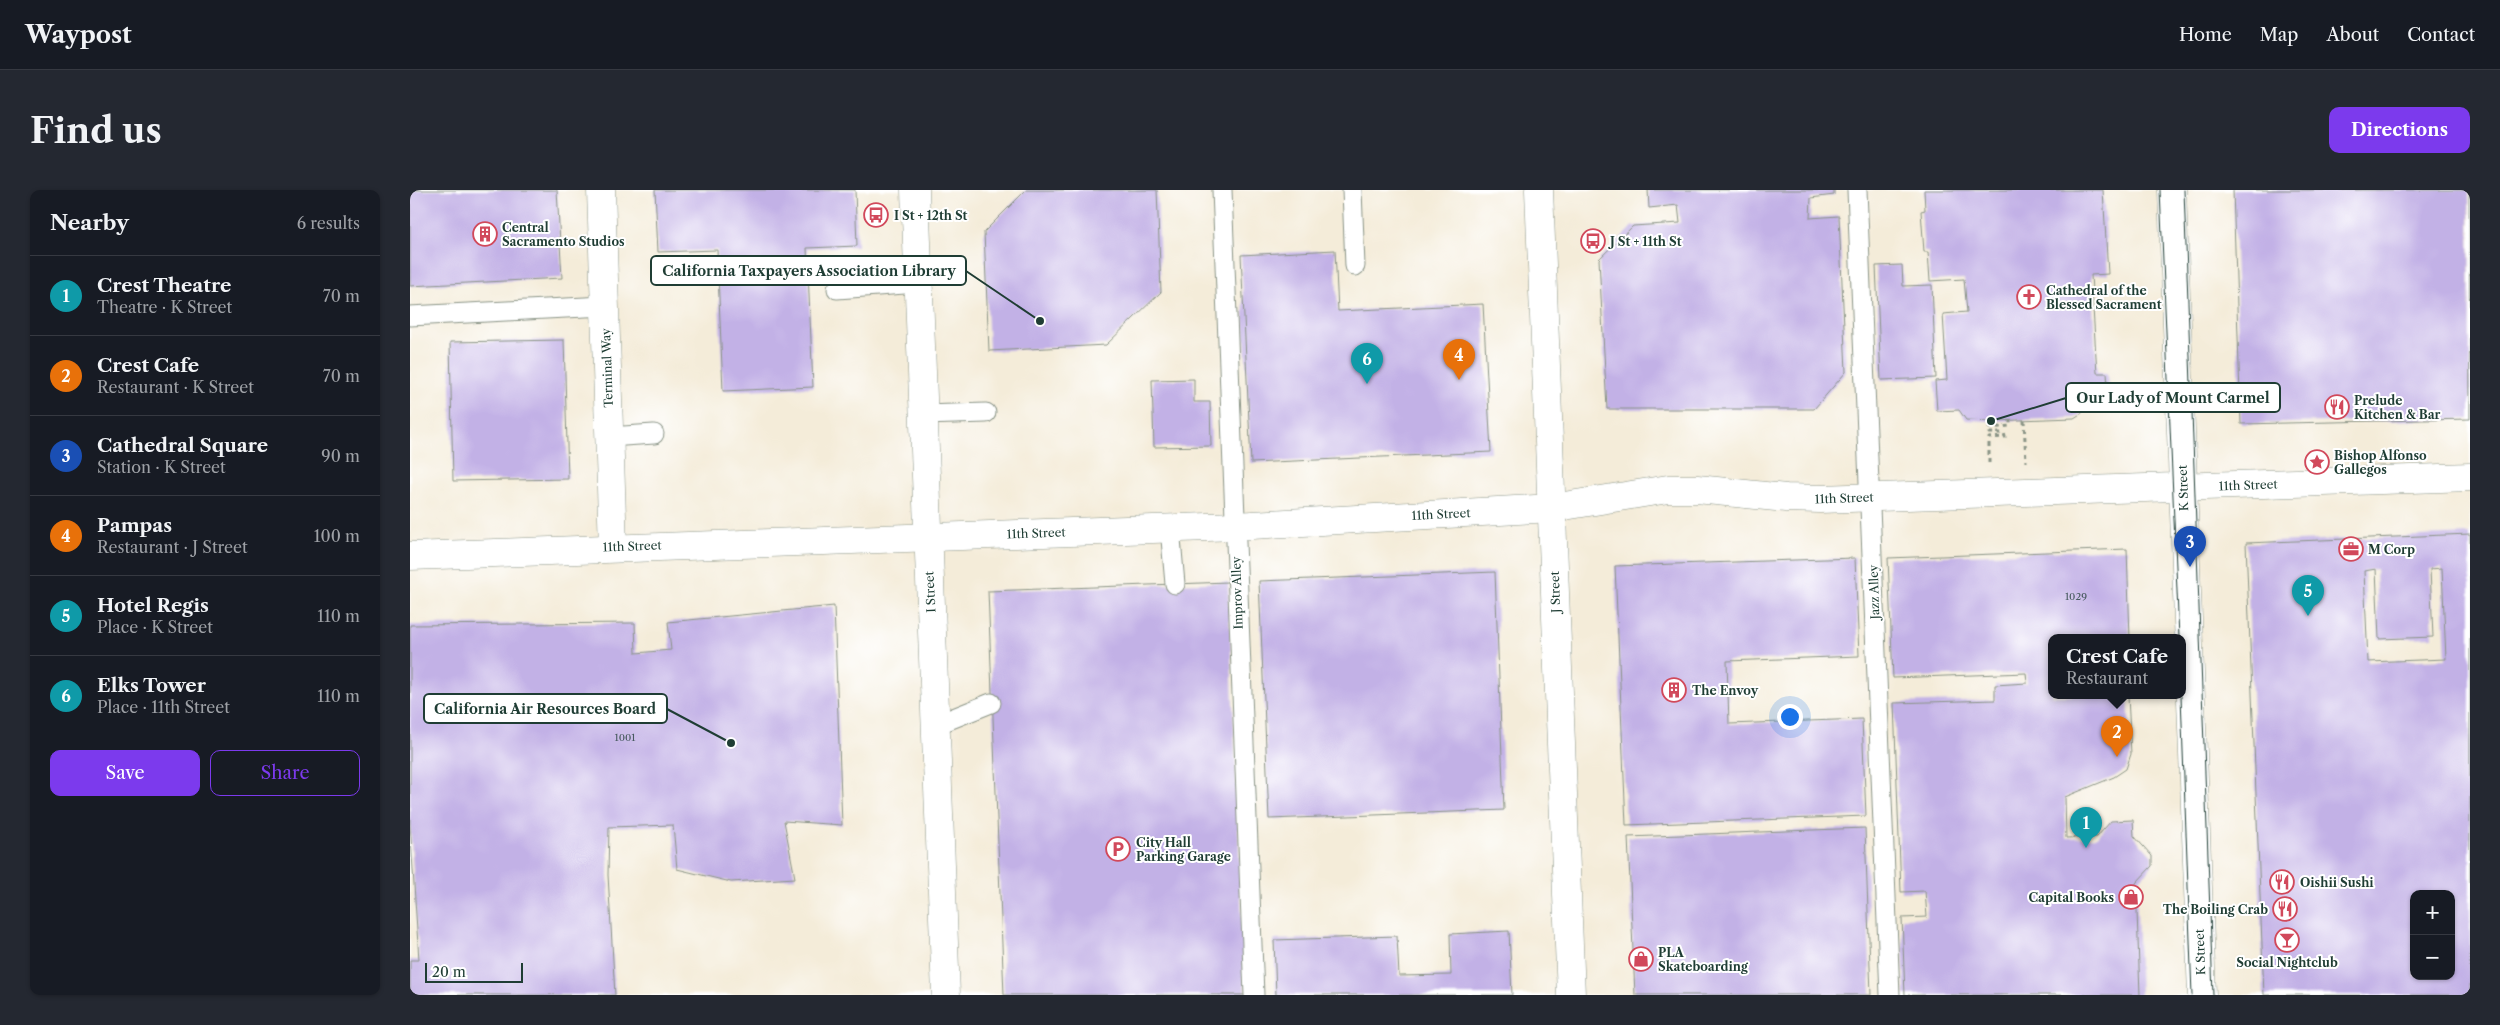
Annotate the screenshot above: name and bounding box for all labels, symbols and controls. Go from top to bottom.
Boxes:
text: Waypost [25,20,132,49]
text: Home [2179,24,2232,46]
text: Map [2260,24,2298,46]
text: About [2326,24,2379,46]
text: Contact [2407,24,2475,46]
button: Directions [2329,107,2470,153]
text: Find us [30,109,162,152]
bus stop icon: I St + 12th St [863,202,889,228]
place label: I St + 12th St [894,208,968,223]
text: Nearby [50,210,129,235]
text: 6 results [297,213,360,233]
place label: Central Sacramento Studios [502,220,625,249]
building icon: Central Sacramento Studios [472,221,498,247]
bus stop icon: J St + 11th St [1580,228,1606,254]
place label: J St + 11th St [1608,234,1682,249]
callout: California Taxpayers Association Library [651,256,966,285]
text: California Taxpayers Association Library [662,262,956,280]
text: Crest Theatre [97,274,231,297]
place label: Cathedral of the Blessed Sacrament [2046,283,2162,312]
church icon: Cathedral of the Blessed Sacrament [2016,284,2042,310]
text: 1 [62,286,70,306]
text: 70 m [323,286,360,306]
text: Theatre · K Street [97,297,232,317]
street label: Terminal Way [598,328,616,408]
pin: 4 [1443,339,1475,380]
pin: 6 [1351,343,1383,384]
text: Crest Cafe [97,354,199,377]
text: 2 [61,366,71,386]
text: 70 m [323,366,360,386]
text: Restaurant · K Street [97,377,254,397]
callout: Our Lady of Mount Carmel [2066,383,2280,412]
text: Our Lady of Mount Carmel [2076,389,2270,407]
place label: Prelude Kitchen & Bar [2354,393,2441,422]
restaurant icon: Prelude Kitchen & Bar [2324,394,2350,420]
text: Cathedral Square [97,434,268,457]
text: 3 [61,446,71,466]
text: 90 m [321,446,360,466]
place label: Bishop Alfonso Gallegos [2334,448,2427,477]
place icon: Bishop Alfonso Gallegos [2304,449,2330,475]
text: Station · K Street [97,457,226,477]
street label: K Street [2175,464,2191,511]
street label: 11th Street [2218,476,2279,494]
street label: 11th Street [1814,489,1875,507]
street label: 11th Street [1411,505,1472,523]
text: Pampas [97,514,172,537]
street label: 11th Street [1006,524,1067,542]
text: 4 [61,526,71,546]
text: 100 m [314,526,360,546]
pin: 3 [2174,526,2206,567]
office icon: M Corp [2338,536,2364,562]
text: Restaurant · J Street [97,537,248,557]
street label: 11th Street [602,537,663,555]
place label: M Corp [2368,542,2415,557]
street label: Improv Alley [1228,556,1246,630]
street label: Jazz Alley [1866,564,1883,622]
street label: I Street [921,570,939,613]
street label: J Street [1547,570,1563,615]
pin: 5 [2292,575,2324,616]
house number: 1029 [2065,590,2087,603]
text: Hotel Regis [97,594,209,617]
text: 5 [62,606,70,626]
text: 110 m [317,606,360,626]
text: Place · K Street [97,617,213,637]
popup [2048,634,2186,699]
text: Crest Cafe [2066,645,2168,668]
text: Restaurant [2066,668,2148,688]
text: Elks Tower [97,674,206,697]
building icon: The Envoy [1661,677,1687,703]
place label: The Envoy [1692,683,1759,698]
text: 6 [61,686,71,706]
text: 110 m [317,686,360,706]
callout: California Air Resources Board [424,694,667,723]
text: Place · 11th Street [97,697,230,717]
text: California Air Resources Board [434,700,657,718]
your location [1777,704,1803,730]
pin: 2 [2101,716,2133,757]
house number: 1001 [614,731,636,744]
button: Save [50,750,200,796]
button: Share [210,750,360,796]
pin: 1 [2070,807,2102,848]
place label: City Hall Parking Garage [1136,835,1231,864]
parking icon: City Hall Parking Garage [1105,836,1131,862]
restaurant icon: Oishii Sushi [2269,869,2295,895]
place label: Oishii Sushi [2300,875,2374,890]
shop icon: Capital Books [2118,884,2144,910]
place label: Capital Books [2028,890,2114,905]
map controls [2410,890,2455,980]
button: + [2410,890,2455,935]
restaurant icon: The Boiling Crab [2272,896,2298,922]
place label: The Boiling Crab [2163,902,2268,917]
bar icon: Social Nightclub [2274,927,2300,953]
street label: K Street [2192,928,2208,975]
button: − [2410,935,2455,980]
place label: PLA Skateboarding [1658,945,1749,974]
shop icon: PLA Skateboarding [1628,946,1654,972]
place label: Social Nightclub [2236,955,2338,970]
scale bar [425,960,522,983]
text: 20 m [432,963,466,981]

